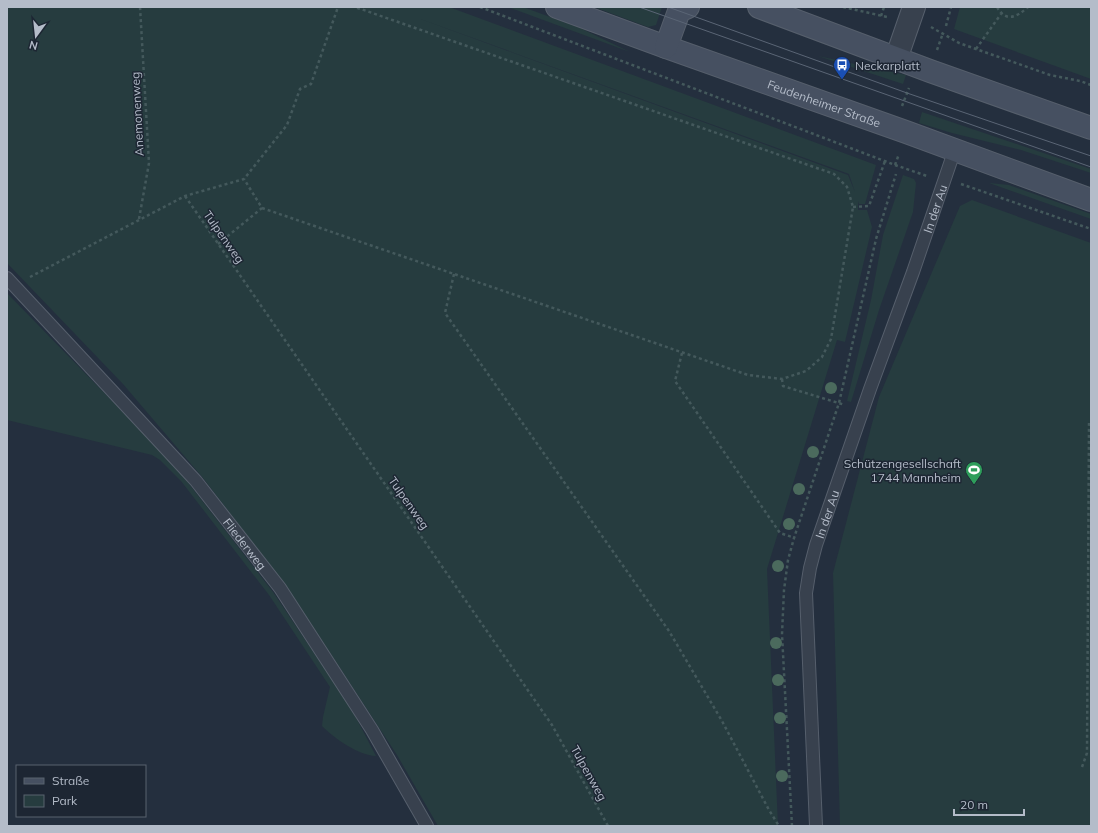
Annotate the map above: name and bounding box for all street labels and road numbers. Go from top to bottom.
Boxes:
street label: Anemonenweg [127,71,147,157]
street label: Feudenheimer Straße [766,76,883,130]
street label: In der Au [919,182,950,235]
street label: Tulpenweg [200,208,248,266]
street label: Tulpenweg [385,474,433,532]
street label: In der Au [811,488,842,540]
street label: Fliederweg [220,515,270,572]
street label: Tulpenweg [568,743,610,803]

